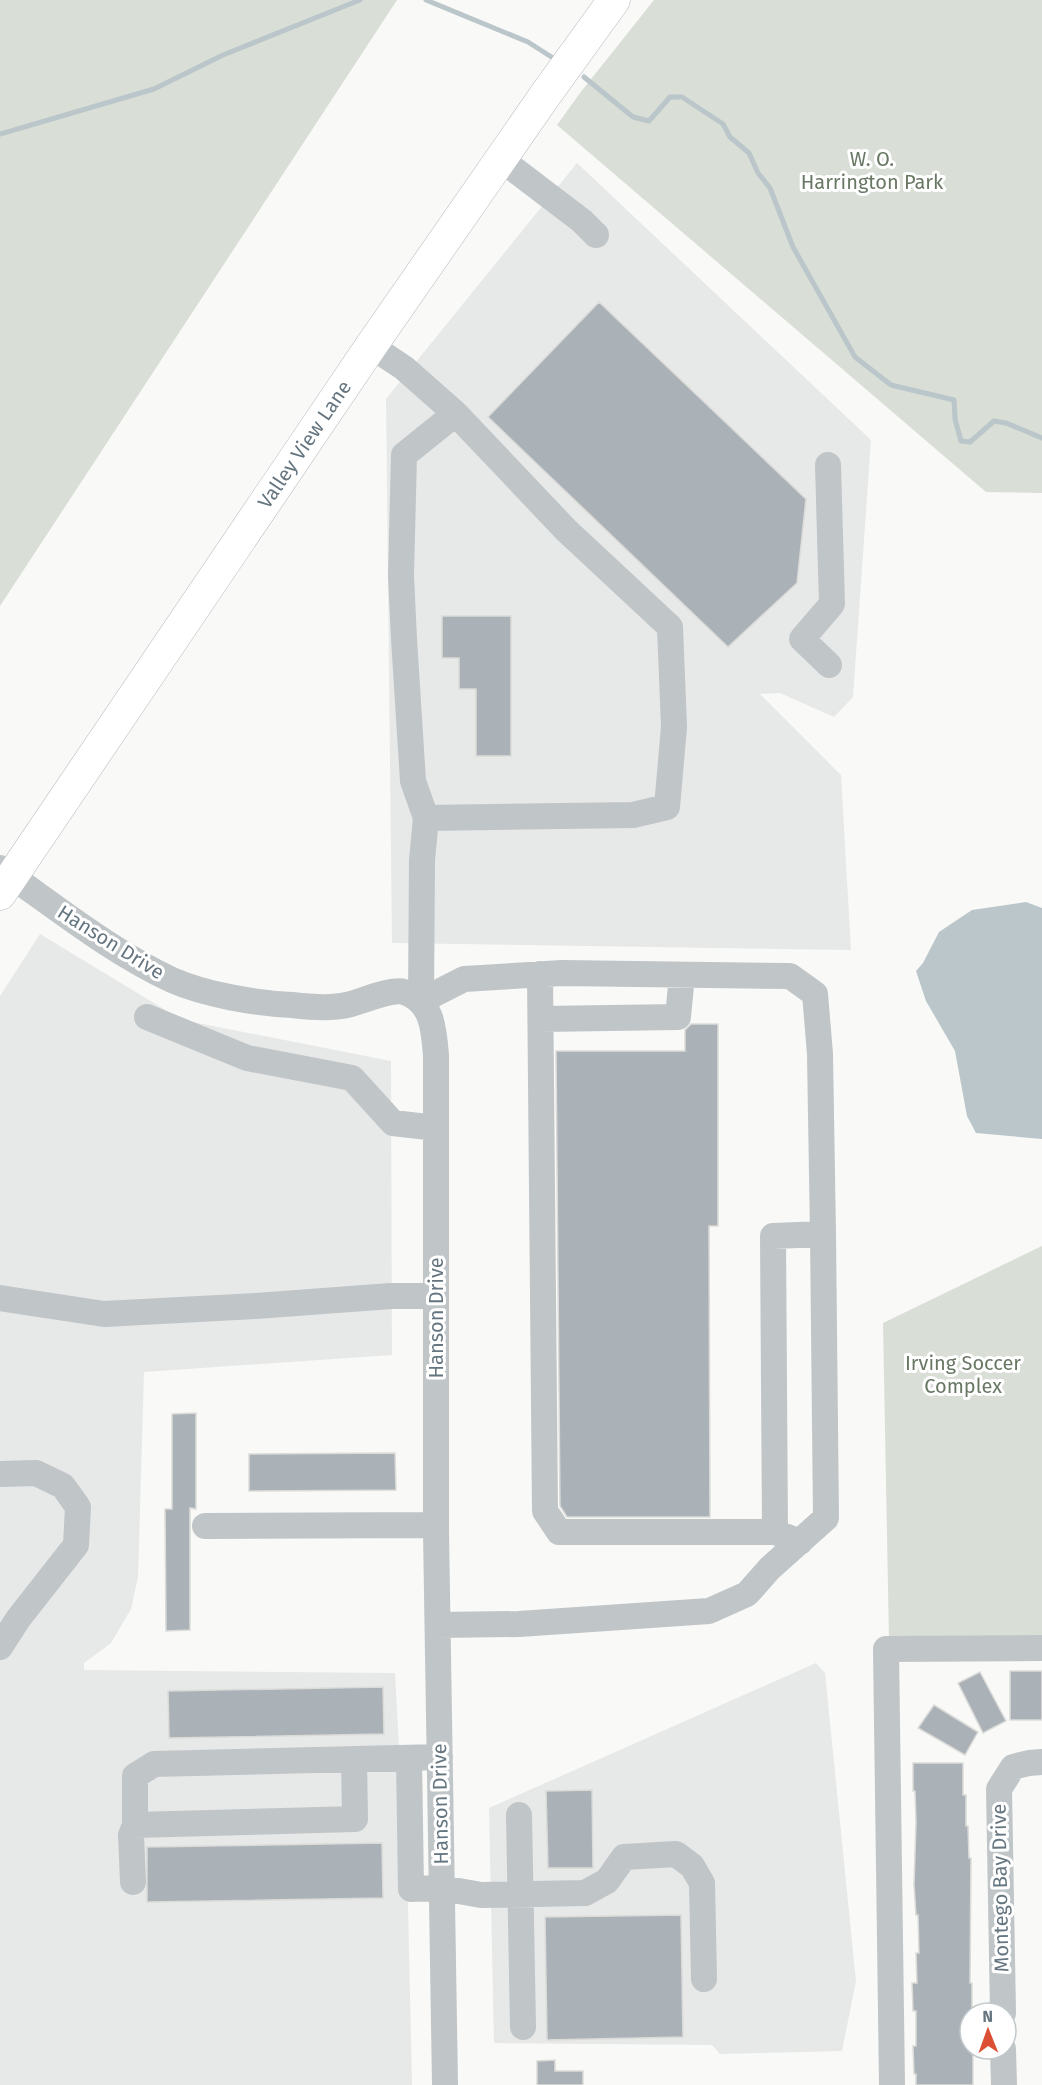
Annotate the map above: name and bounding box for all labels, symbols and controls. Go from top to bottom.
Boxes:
park label: W. O. Harrington Park [801,147,944,194]
street label: Valley View Lane [253,376,356,513]
street label: Hanson Drive [53,900,169,984]
street label: Hanson Drive [424,1257,448,1379]
park label: Irving Soccer Complex [905,1351,1021,1398]
street label: Hanson Drive [427,1743,453,1865]
street label: Montego Bay Drive [987,1803,1013,1973]
north arrow [958,2001,1018,2061]
text: N [982,2007,993,2026]

